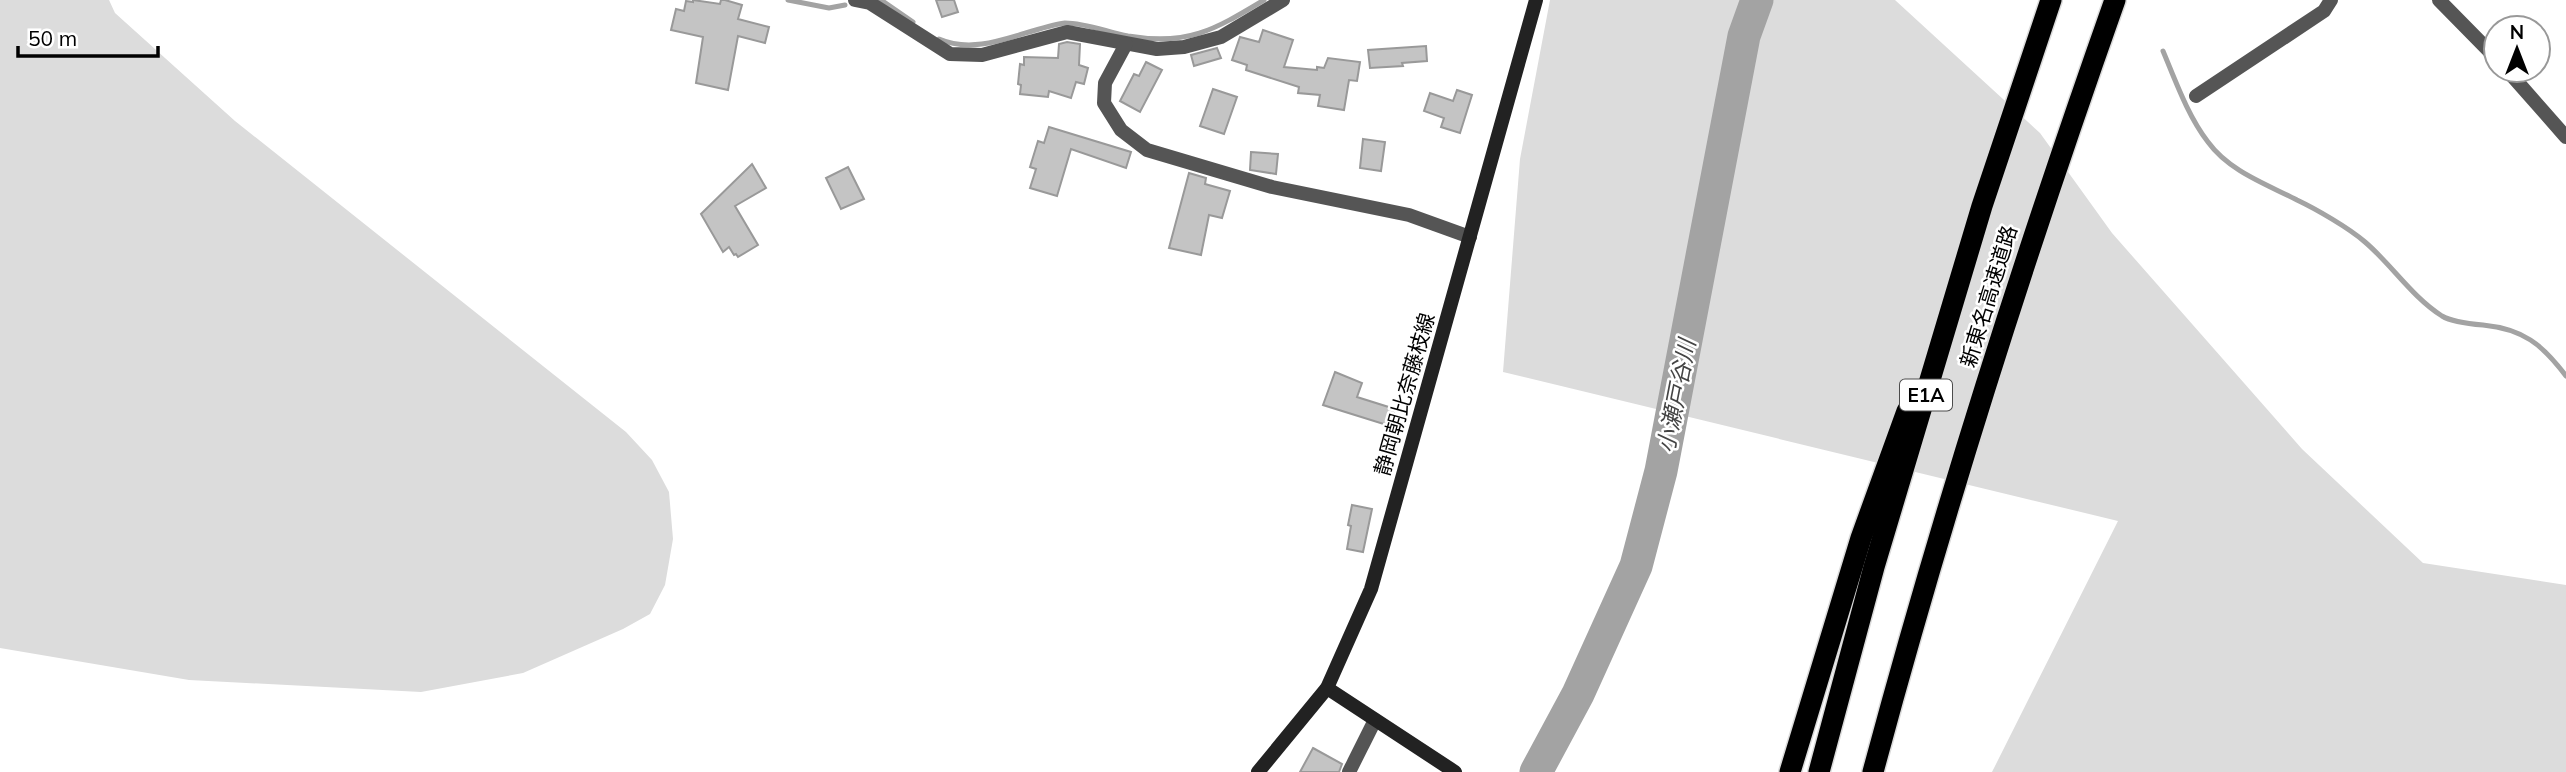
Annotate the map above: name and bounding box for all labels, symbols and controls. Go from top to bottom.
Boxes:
scale bar [18,14,158,58]
north arrow [2482,14,2552,84]
text: N [2510,20,2524,44]
text: 50 m [28,25,77,51]
street label: 新東名高速道路 [1954,222,2022,370]
street label: 静岡朝比奈藤枝線 [1368,310,1440,478]
water label: 小瀬戸谷川 [1651,334,1702,455]
road number: E1A [1900,380,1952,410]

